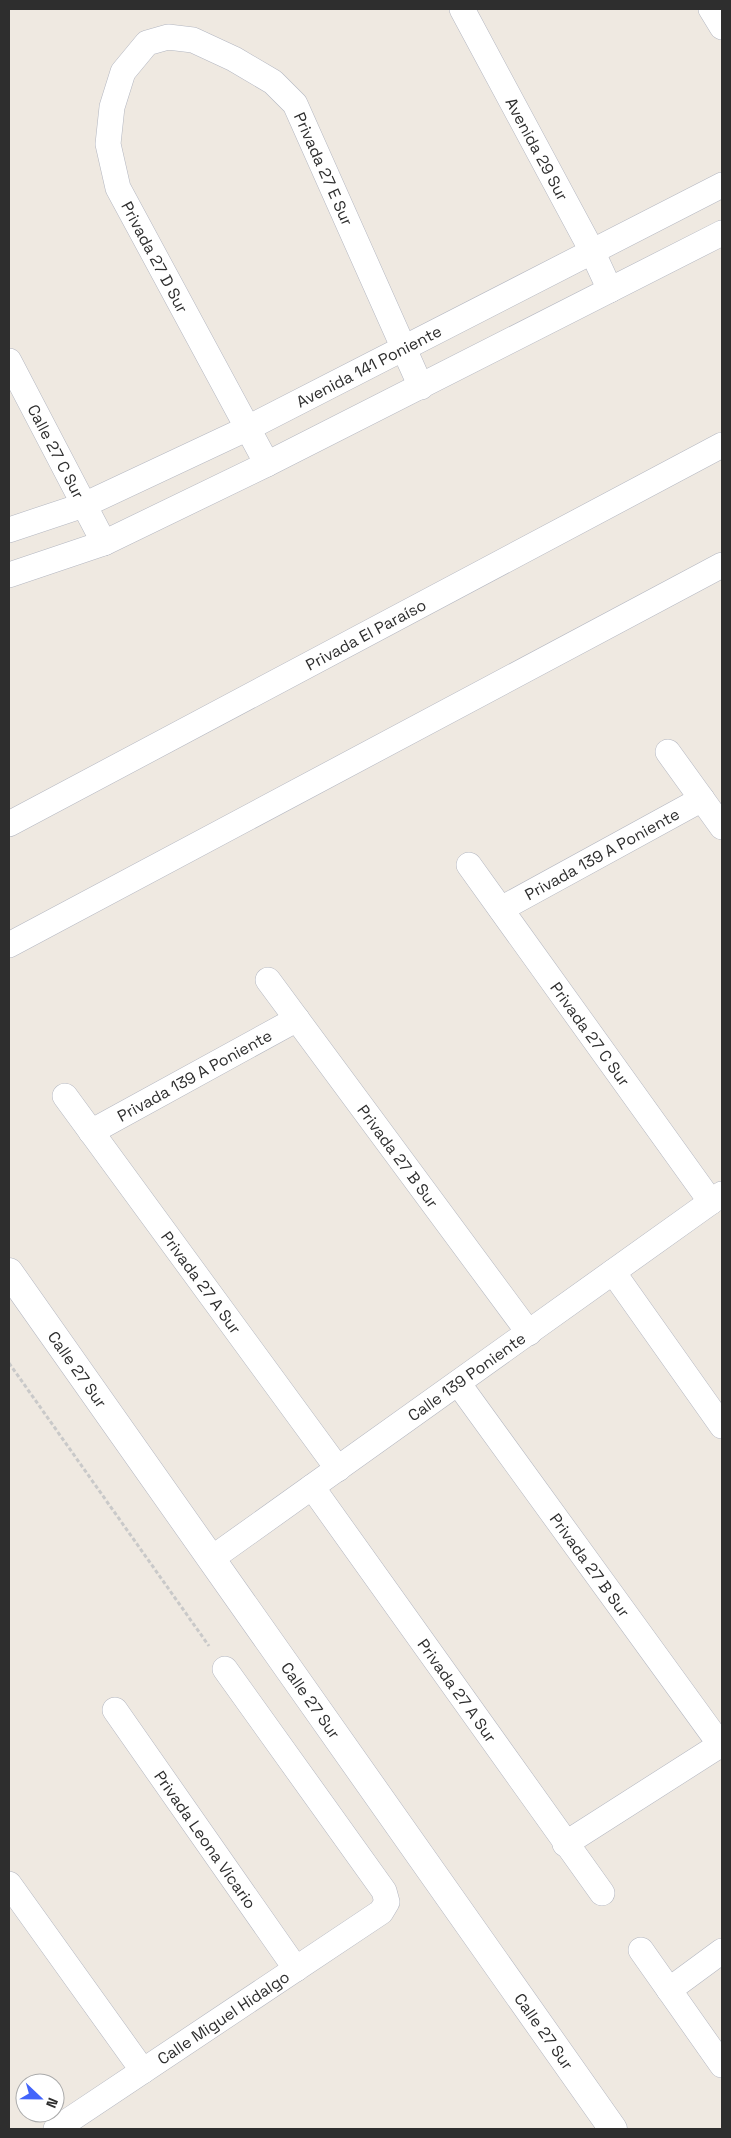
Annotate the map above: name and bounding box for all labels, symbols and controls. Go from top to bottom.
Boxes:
street label: Avenida 29 Sur [501,94,573,205]
street label: Privada 27 E Sur [289,109,358,229]
street label: Privada 27 D Sur [116,198,193,317]
street label: Avenida 141 Poniente [293,320,445,412]
street label: Calle 27 C Sur [22,401,89,502]
street label: Privada El Paraíso [302,594,430,675]
street label: Privada 139 A Poniente [521,803,683,905]
street label: Privada 27 C Sur [545,978,634,1090]
street label: Privada 139 A Poniente [114,1025,276,1127]
street label: Privada 27 B Sur [353,1100,443,1212]
street label: Privada 27 A Sur [156,1227,246,1338]
street label: Calle 27 Sur [43,1327,111,1412]
street label: Calle 139 Poniente [404,1328,530,1426]
street label: Privada 27 B Sur [545,1509,634,1622]
street label: Privada 27 A Sur [413,1635,501,1747]
street label: Calle 27 Sur [276,1658,345,1743]
street label: Privada Leona Vicario [150,1767,261,1913]
street label: Calle Miguel Hidalgo [153,1966,293,2069]
street label: Calle 27 Sur [509,1989,578,2074]
north arrow [15,2073,65,2123]
text: N [42,2095,62,2111]

